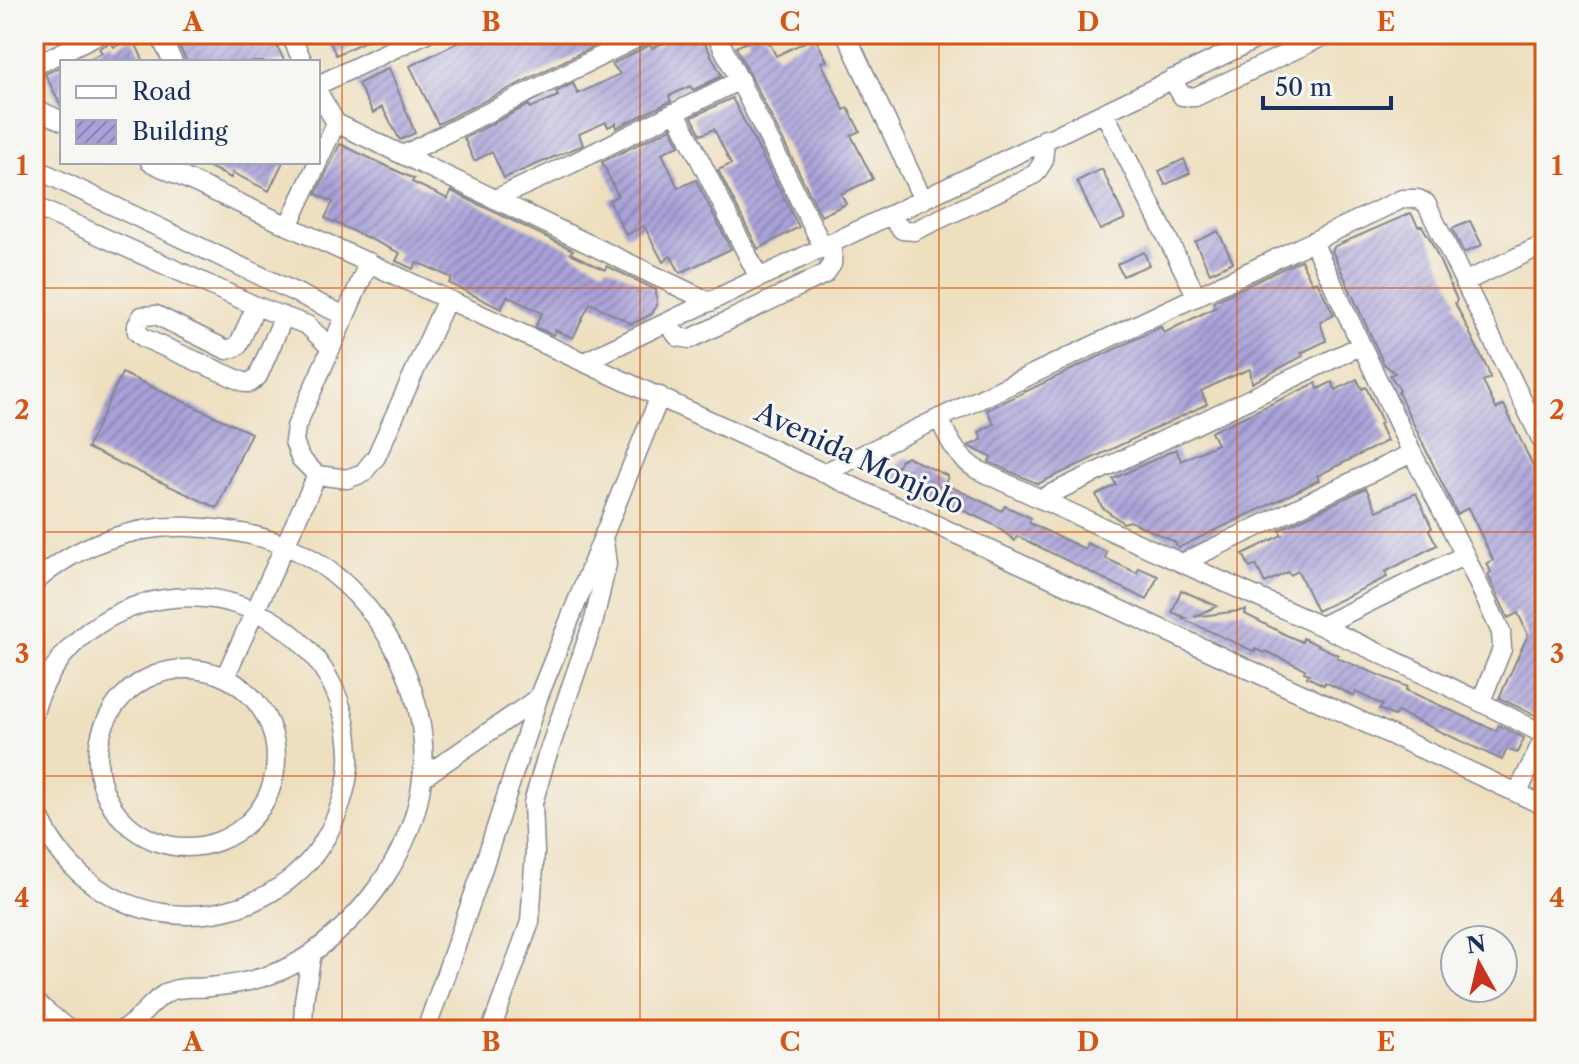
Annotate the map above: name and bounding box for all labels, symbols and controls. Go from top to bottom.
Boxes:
text: A [182,6,204,38]
text: B [481,6,501,38]
text: C [780,6,800,38]
text: D [1077,6,1099,38]
text: E [1377,6,1395,38]
legend [60,60,320,164]
scale bar [1263,60,1391,110]
text: 50 m [1275,73,1332,102]
text: Road [132,77,192,106]
text: Building [132,117,228,146]
text: 1 [16,150,28,182]
text: 1 [1551,150,1563,182]
text: 2 [14,394,30,426]
street label: Avenida Monjolo [749,394,970,521]
text: 2 [1549,394,1565,426]
text: 3 [15,638,29,670]
text: 3 [1550,638,1564,670]
text: 4 [14,882,30,914]
text: 4 [1549,882,1565,914]
north arrow [1439,924,1519,1004]
text: N [1465,930,1488,959]
text: A [182,1026,204,1058]
text: B [481,1026,501,1058]
text: C [780,1026,800,1058]
text: D [1077,1026,1099,1058]
text: E [1377,1026,1395,1058]

